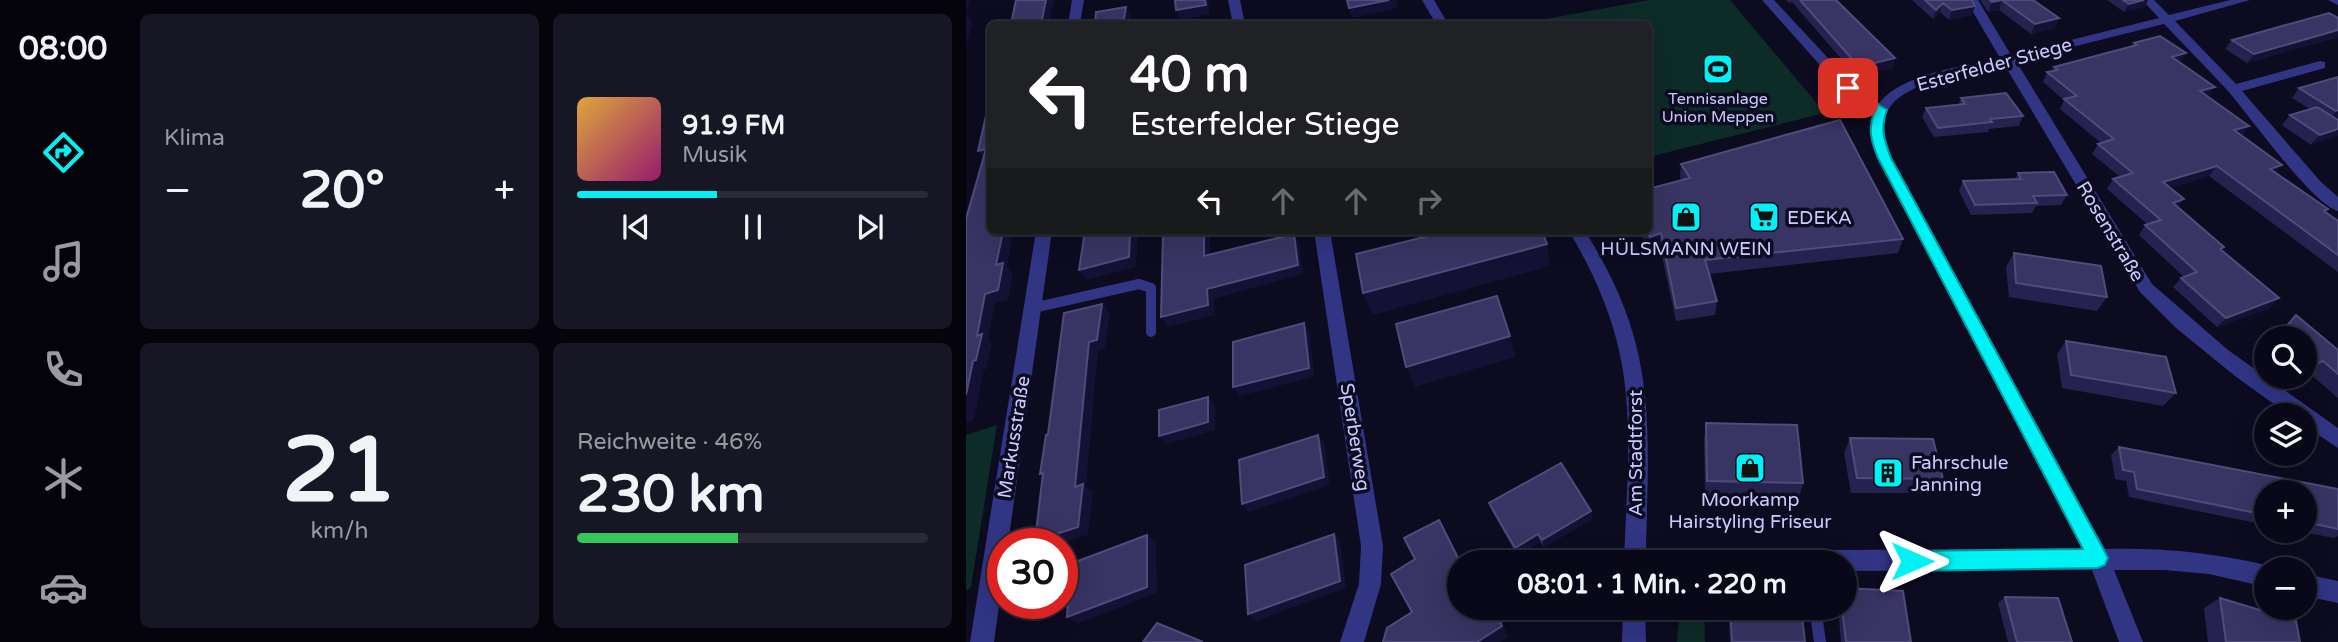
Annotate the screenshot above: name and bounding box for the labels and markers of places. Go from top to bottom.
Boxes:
sports icon: Tennisanlage Union Meppen [1701,52,1735,86]
pin [1818,58,1878,118]
place label: Tennisanlage Union Meppen [1662,89,1774,127]
shop icon: HÜLSMANN WEIN [1669,200,1703,234]
supermarket icon: EDEKA [1747,200,1781,234]
place label: EDEKA [1787,207,1852,229]
place label: HÜLSMANN WEIN [1600,238,1772,260]
shop icon: Moorkamp Hairstyling Friseur [1733,451,1767,485]
place label: Fahrschule Janning [1911,452,2008,496]
building icon: Fahrschule Janning [1871,456,1905,490]
place label: Moorkamp Hairstyling Friseur [1668,489,1832,533]

